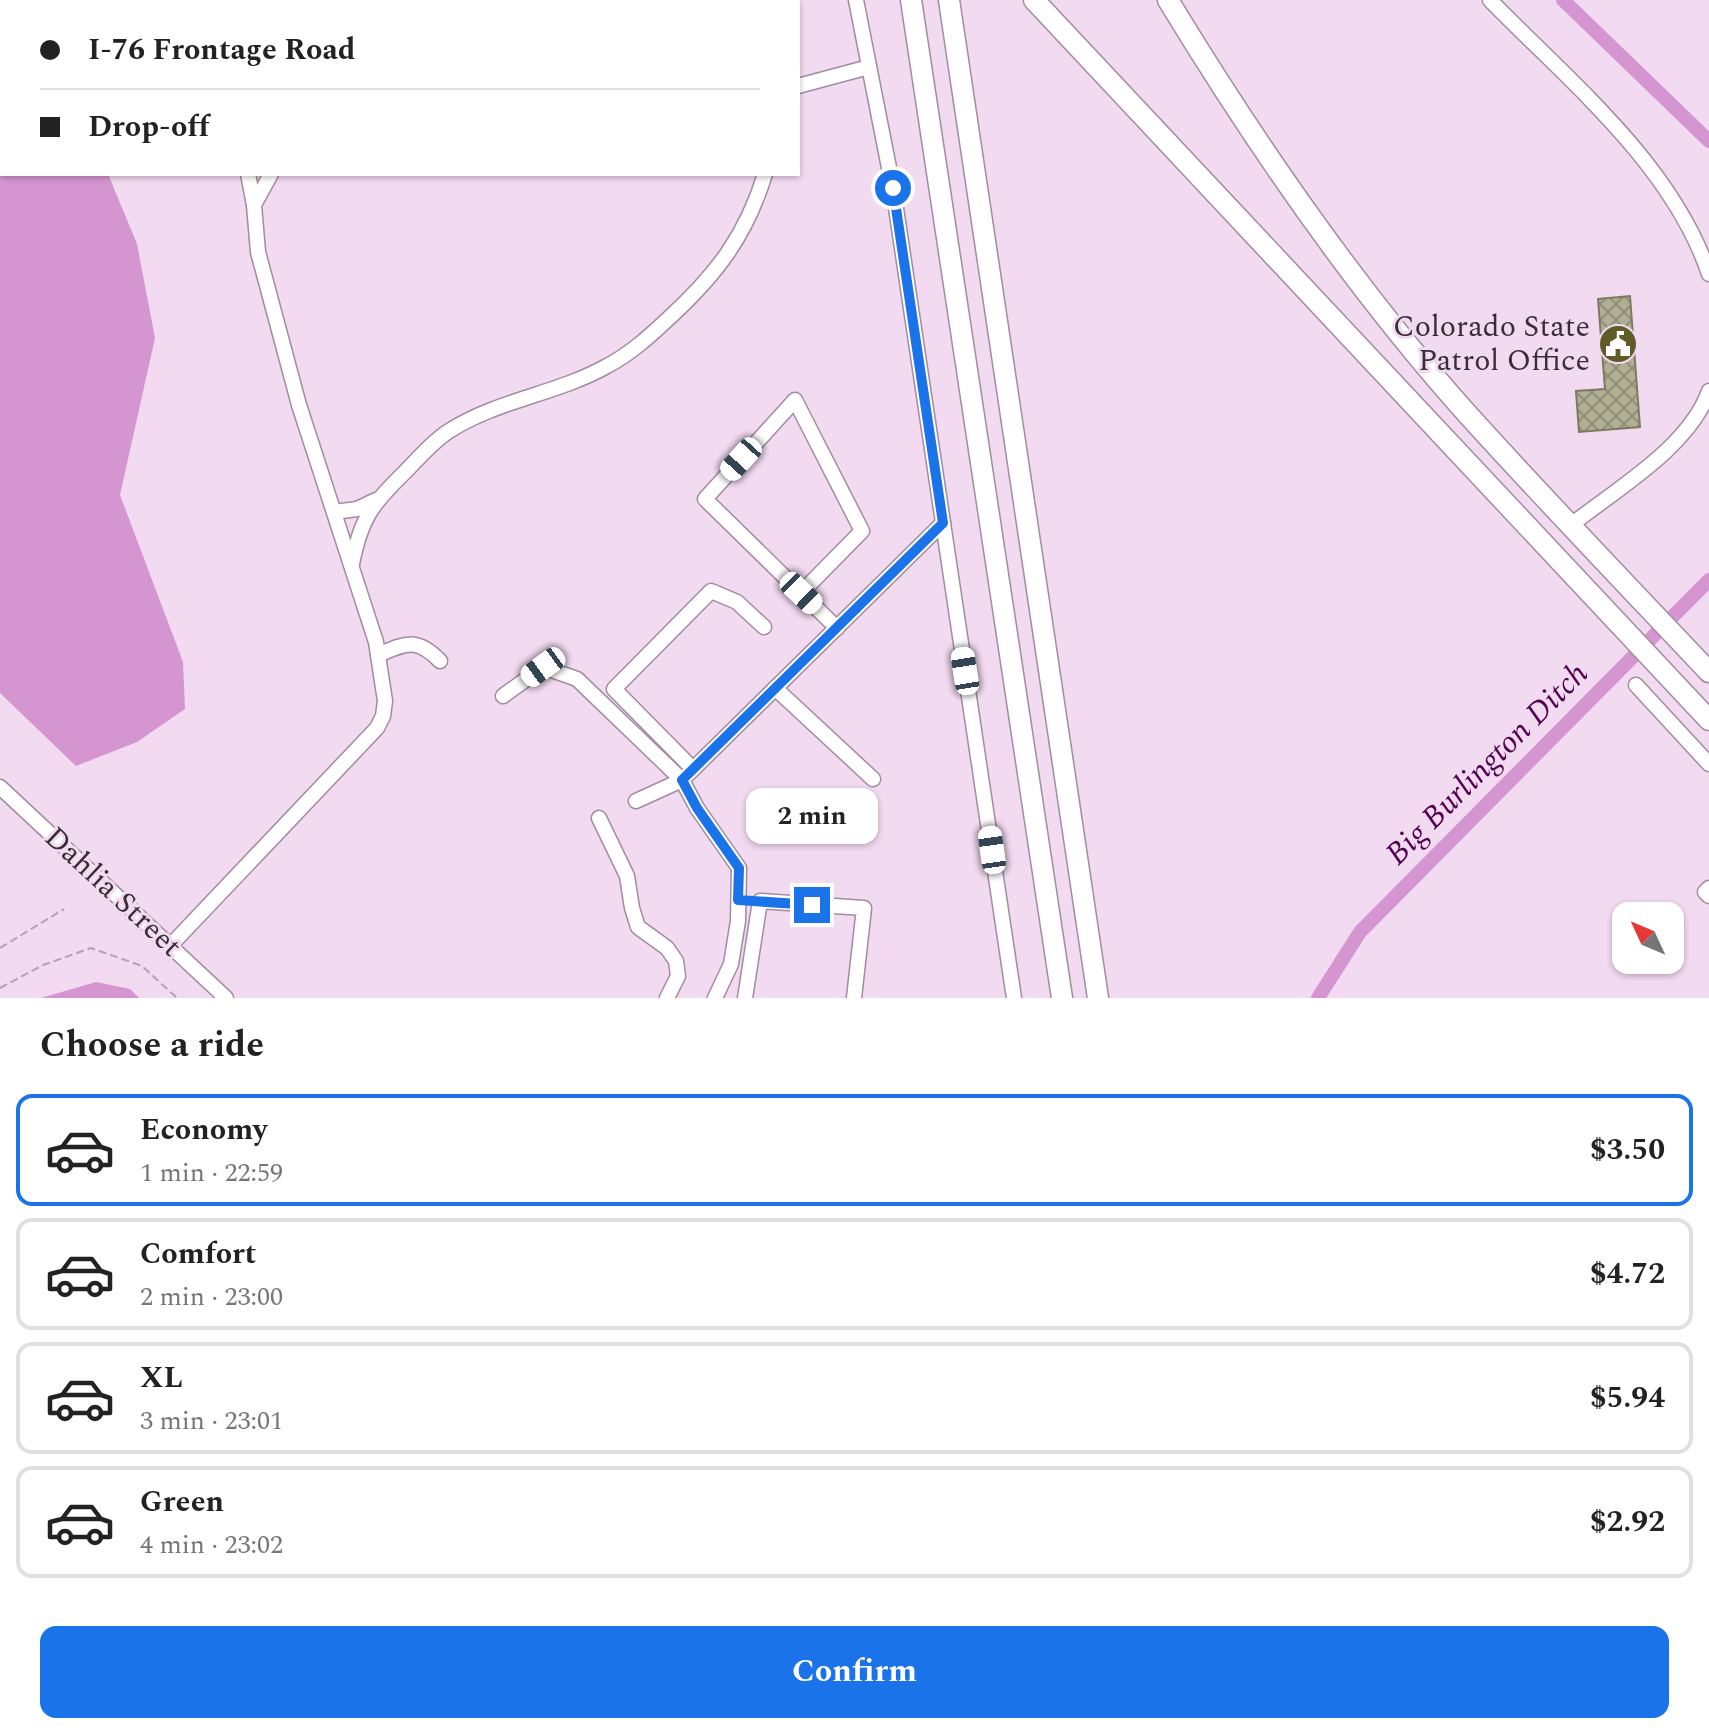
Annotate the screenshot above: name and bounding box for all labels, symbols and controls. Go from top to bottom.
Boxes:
text: I-76 Frontage Road [88,27,355,73]
text: Drop-off [88,104,209,150]
route start [875,170,911,206]
place label: Colorado State Patrol Office [1393,304,1590,384]
public building icon: Colorado State Patrol Office [1597,323,1639,365]
car [716,433,766,485]
car [775,568,827,618]
car [517,643,569,691]
car [949,645,981,697]
water label: Big Burlington Ditch [1374,651,1600,877]
callout: 2 min [746,789,878,845]
text: 2 min [777,796,847,836]
street label: Dahlia Street [34,816,192,968]
car [977,825,1007,875]
route end [794,887,830,923]
north arrow [1612,902,1684,974]
map controls [1612,902,1684,974]
text: Choose a ride [40,1018,264,1073]
text: Economy [140,1107,267,1153]
icon: car [44,1114,116,1186]
text: $3.50 [1590,1127,1665,1173]
text: 1 min · 22:59 [140,1153,283,1193]
text: Comfort [140,1231,256,1277]
icon: car [44,1238,116,1310]
text: $4.72 [1590,1251,1665,1297]
text: 2 min · 23:00 [140,1277,283,1317]
text: XL [140,1355,183,1401]
icon: car [44,1362,116,1434]
text: $5.94 [1590,1375,1665,1421]
text: 3 min · 23:01 [140,1401,283,1441]
text: Green [140,1479,224,1525]
icon: car [44,1486,116,1558]
text: $2.92 [1590,1499,1665,1545]
text: 4 min · 23:02 [140,1525,283,1565]
button: Confirm [40,1626,1669,1718]

